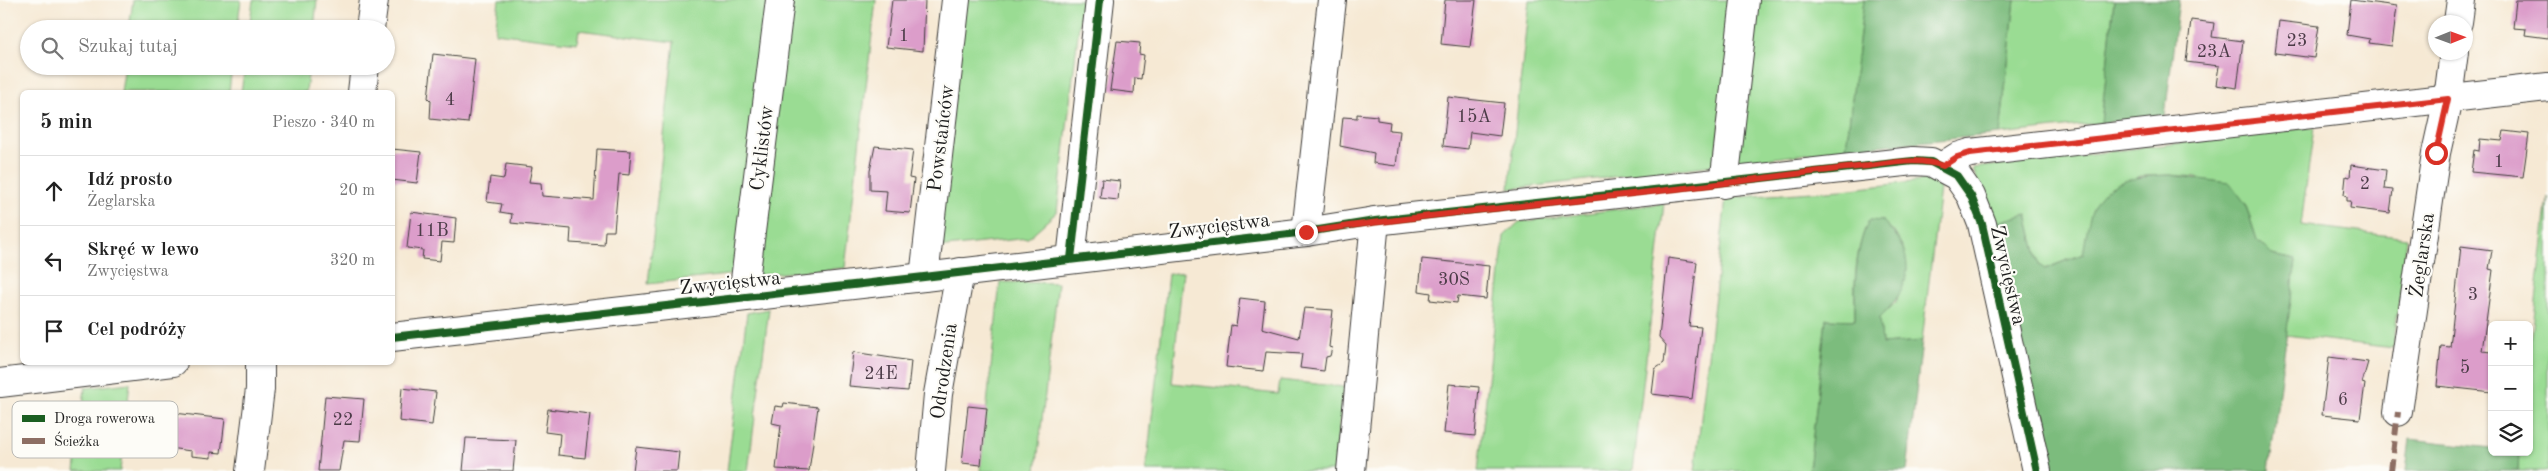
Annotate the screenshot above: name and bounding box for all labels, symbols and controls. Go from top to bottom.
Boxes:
north arrow [2428,15,2473,60]
search box [20,20,395,75]
house number: 1 [899,27,909,45]
house number: 23 [2287,32,2307,50]
icon: search [38,34,66,62]
text: Szukaj tutaj [78,38,178,57]
house number: 23A [2197,43,2232,61]
street label: Powstańców [925,83,959,193]
house number: 4 [445,91,455,109]
street label: Cyklistów [748,104,778,192]
house number: 15A [1457,108,1492,126]
text: 5 min [40,112,93,133]
text: Pieszo · 340 m [272,115,375,131]
route start [2425,142,2448,165]
house number: 1 [2494,153,2504,171]
text: Idź prosto [87,171,172,190]
house number: 2 [2360,175,2370,193]
icon: ahead [40,177,68,205]
text: 20 m [339,183,375,199]
text: Żeglarska [87,194,155,210]
street label: Zwycięstwa [1167,211,1271,243]
street label: Żeglarska [2405,211,2439,299]
route end [1295,221,1318,244]
house number: 11B [415,222,449,240]
street label: Zwycięstwa [1986,224,2028,327]
text: Skręć w lewo [87,241,199,260]
icon: left [40,247,68,275]
text: 320 m [330,253,375,269]
text: Zwycięstwa [87,264,169,280]
street label: Zwycięstwa [678,269,782,299]
house number: 30S [1438,271,1470,289]
house number: 3 [2468,286,2478,304]
icon: arrive [40,317,68,345]
text: Cel podróży [87,321,186,340]
map controls [2488,321,2533,456]
button: + [2488,321,2533,366]
street label: Odrodzenia [928,322,962,421]
house number: 5 [2460,359,2470,377]
house number: 24E [864,365,898,383]
button: − [2488,366,2533,411]
house number: 6 [2338,391,2348,409]
legend [12,401,178,458]
house number: 22 [333,411,353,429]
button: layers [2488,411,2533,456]
text: Droga rowerowa [54,412,155,426]
text: Ścieżka [54,431,99,449]

